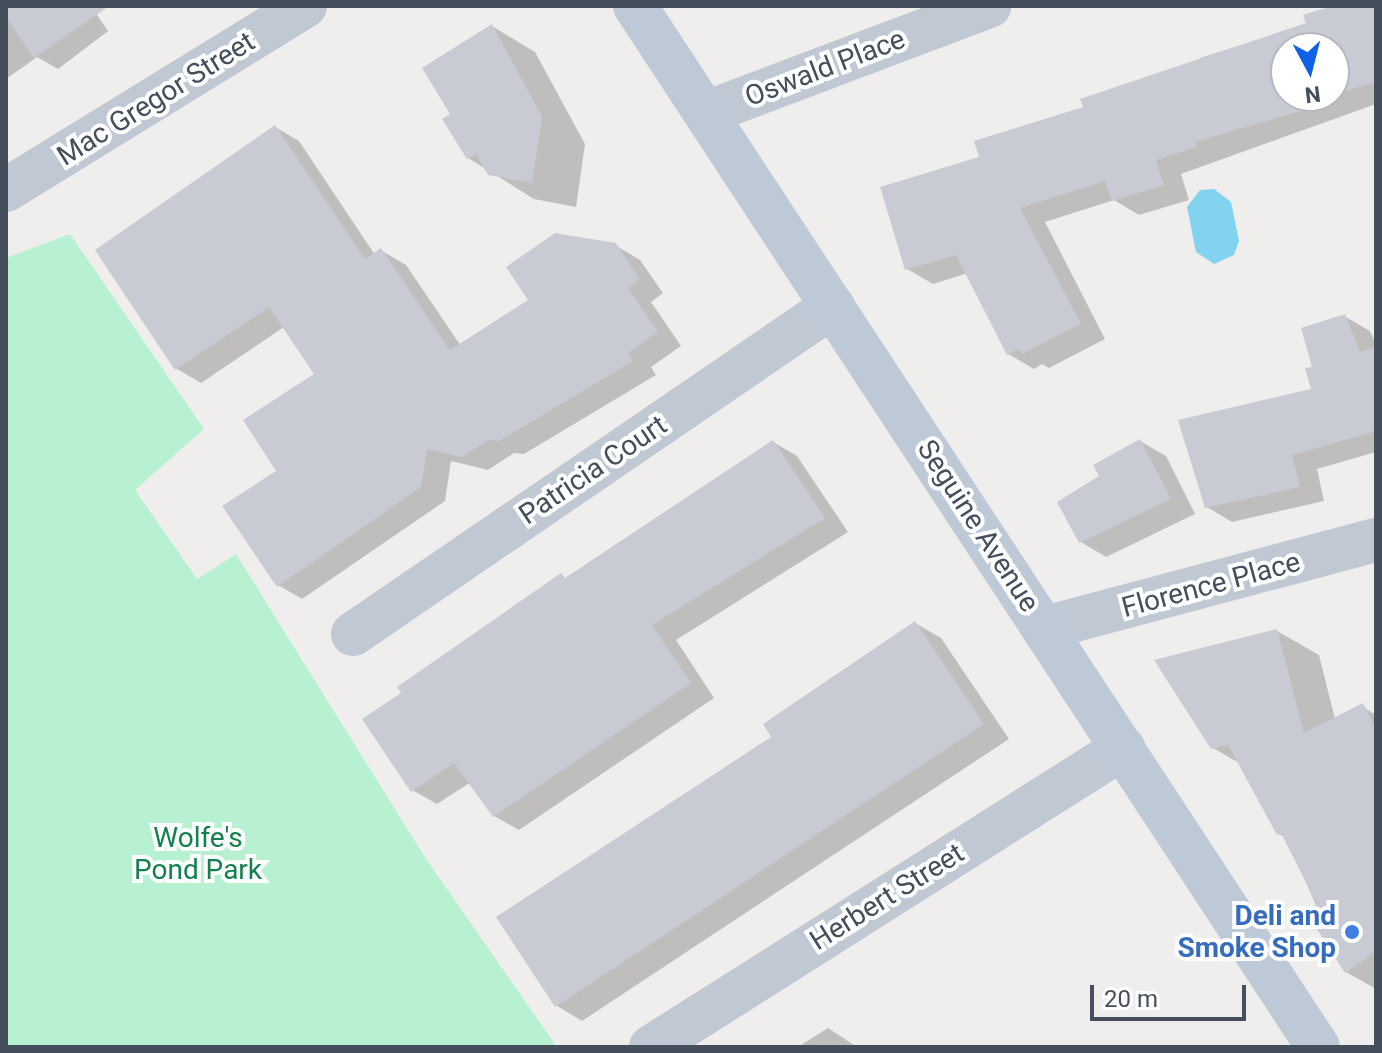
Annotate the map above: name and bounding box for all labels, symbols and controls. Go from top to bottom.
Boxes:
street label: Oswald Place [740,22,910,114]
street label: Mac Gregor Street [51,25,261,173]
north arrow [1270,32,1350,112]
text: N [1304,81,1322,108]
street label: Patricia Court [513,408,673,532]
street label: Seguine Avenue [910,434,1046,618]
street label: Florence Place [1118,545,1304,625]
park label: Wolfe's Pond Park [134,821,262,887]
street label: Herbert Street [804,836,970,958]
place label: Deli and Smoke Shop [1177,899,1336,965]
marker: Deli and Smoke Shop [1343,923,1361,941]
scale bar [1094,969,1250,1019]
text: 20 m [1104,985,1158,1013]

